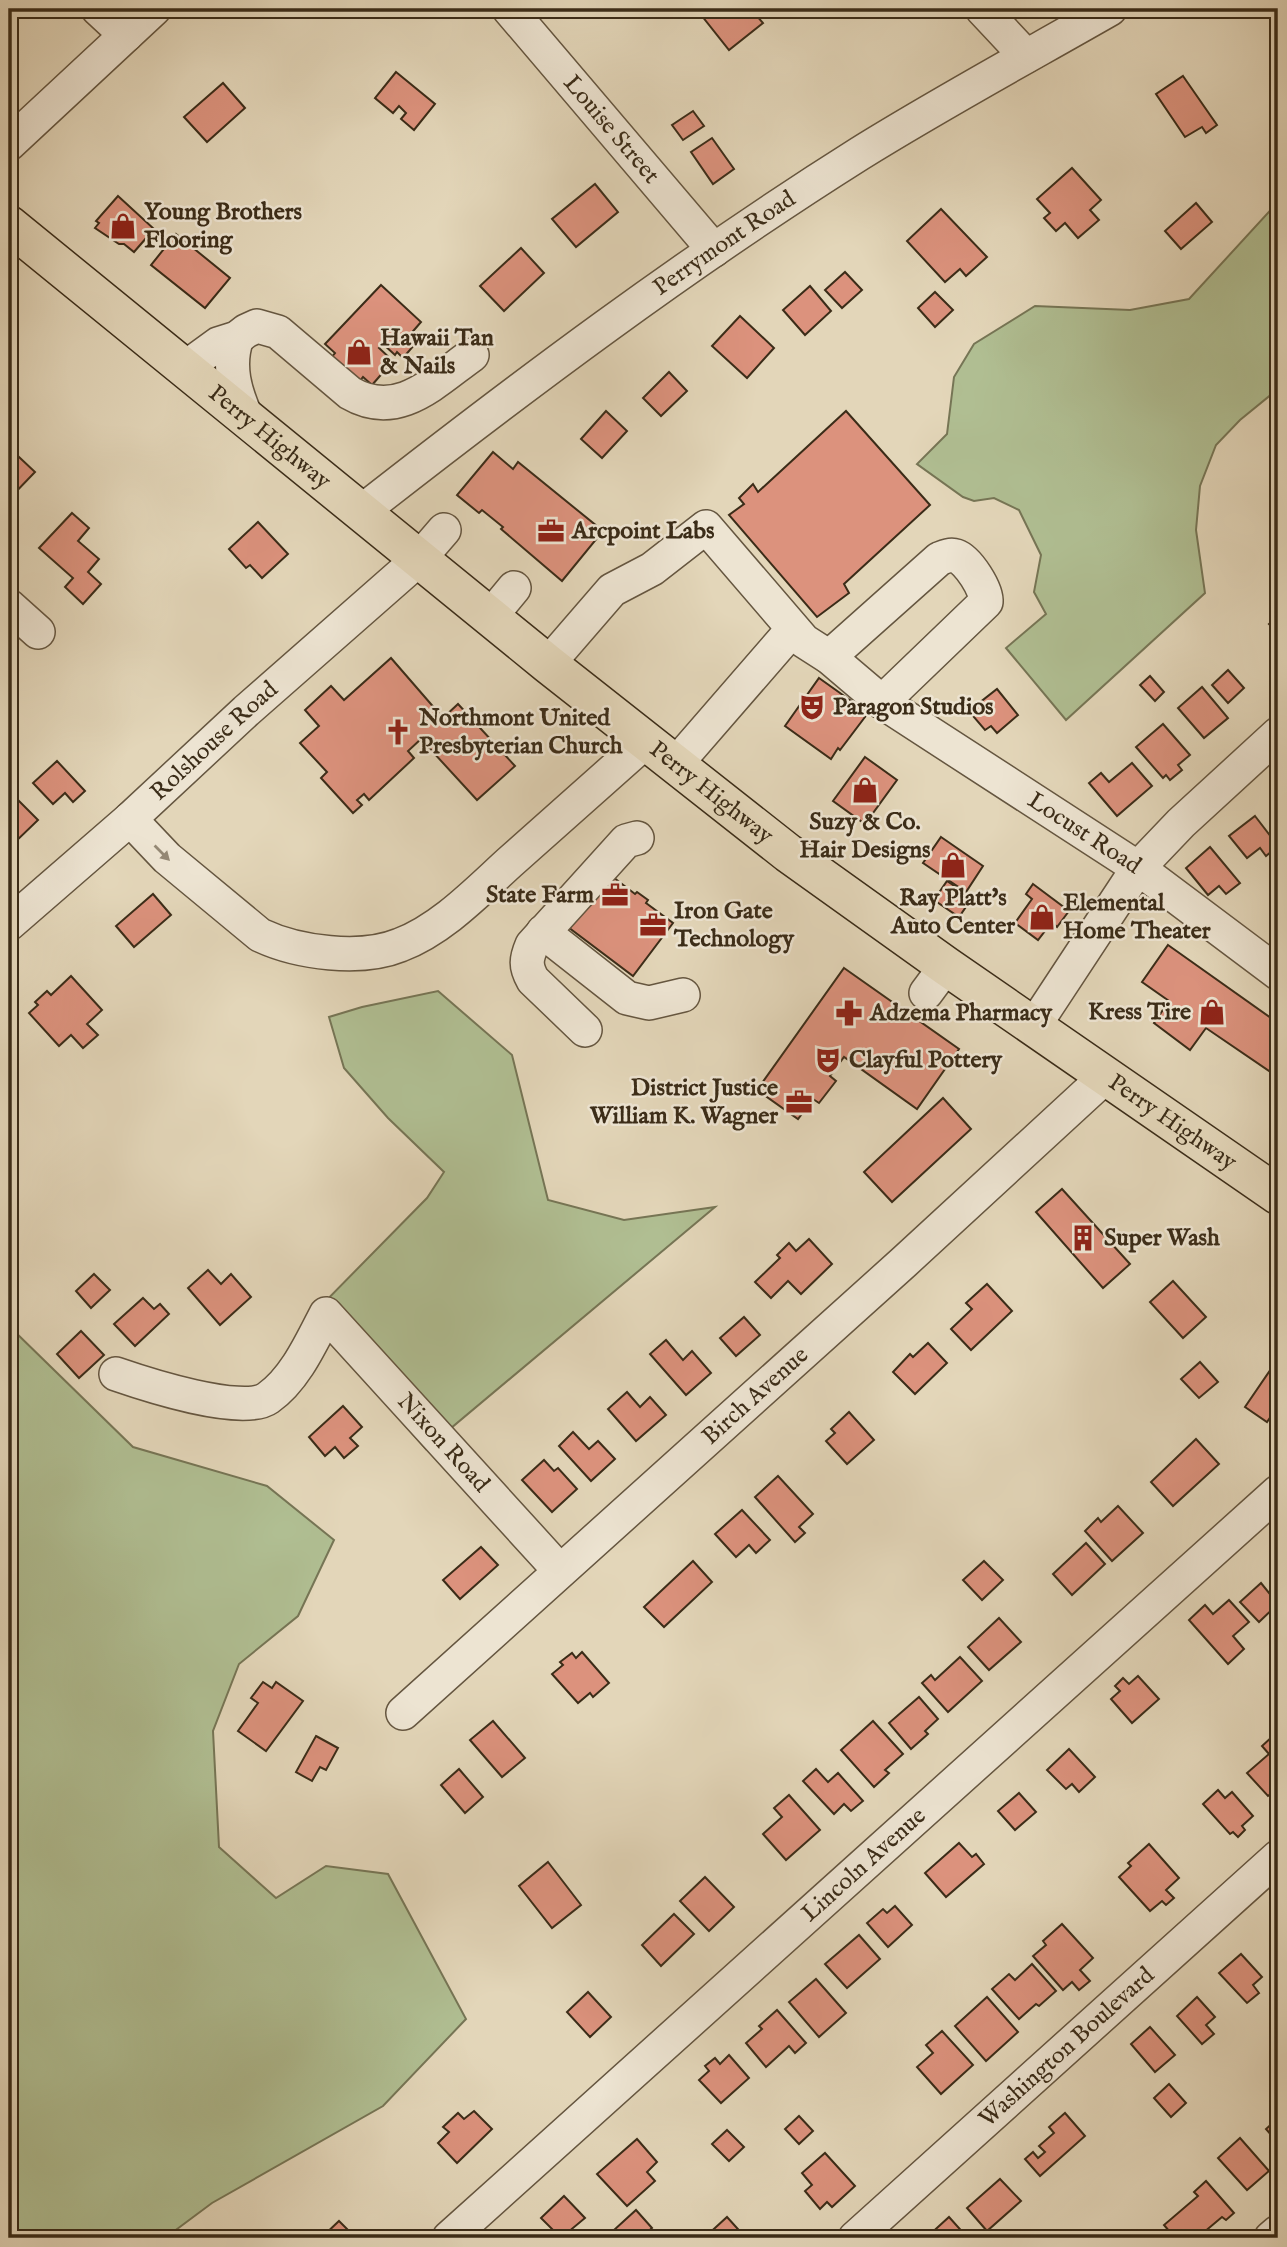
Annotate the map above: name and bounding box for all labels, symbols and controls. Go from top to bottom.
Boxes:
street label: Louise Street [556,69,666,190]
street label: Perrymont Road [647,184,802,303]
place label: Young Brothers Flooring [144,197,303,256]
shop icon: Young Brothers Flooring [108,211,138,241]
place label: Hawaii Tan & Nails [380,323,494,382]
shop icon: Hawaii Tan & Nails [344,337,374,367]
street label: Perry Highway [202,378,337,497]
office icon: Arcpoint Labs [536,516,566,546]
place label: Arcpoint Labs [571,516,715,547]
street label: Rolshouse Road [144,674,285,808]
theatre icon: Paragon Studios [797,692,827,722]
place label: Paragon Studios [833,692,994,723]
place label: Northmont United Presbyterian Church [418,703,623,762]
church icon: Northmont United Presbyterian Church [383,717,413,747]
street label: Perry Highway [643,734,780,851]
shop icon: Suzy & Co. Hair Designs [850,775,880,805]
street label: Locust Road [1022,785,1147,881]
place label: Suzy & Co. Hair Designs [800,807,931,866]
one-way arrow [154,844,171,861]
shop icon: Ray Platt's Auto Center [938,850,968,880]
place label: State Farm [486,880,594,911]
office icon: State Farm [600,880,630,910]
place label: Ray Platt's Auto Center [890,883,1015,942]
place label: Elemental Home Theater [1063,888,1211,947]
place label: Iron Gate Technology [673,896,795,955]
shop icon: Elemental Home Theater [1027,902,1057,932]
office icon: Iron Gate Technology [638,910,668,940]
place label: Kress Tire [1088,997,1191,1028]
shop icon: Kress Tire [1197,997,1227,1027]
pharmacy icon: Adzema Pharmacy [834,998,864,1028]
place label: Adzema Pharmacy [869,998,1053,1029]
theatre icon: Clayful Pottery [813,1045,843,1075]
place label: Clayful Pottery [849,1045,1003,1076]
street label: Perry Highway [1102,1067,1243,1178]
place label: District Justice William K. Wagner [589,1073,778,1132]
office icon: District Justice William K. Wagner [784,1087,814,1117]
building icon: Super Wash [1068,1223,1098,1253]
place label: Super Wash [1104,1223,1220,1254]
street label: Birch Avenue [696,1340,815,1452]
street label: Nixon Road [390,1387,496,1499]
street label: Lincoln Avenue [795,1801,933,1929]
street label: Washington Boulevard [973,1960,1161,2134]

